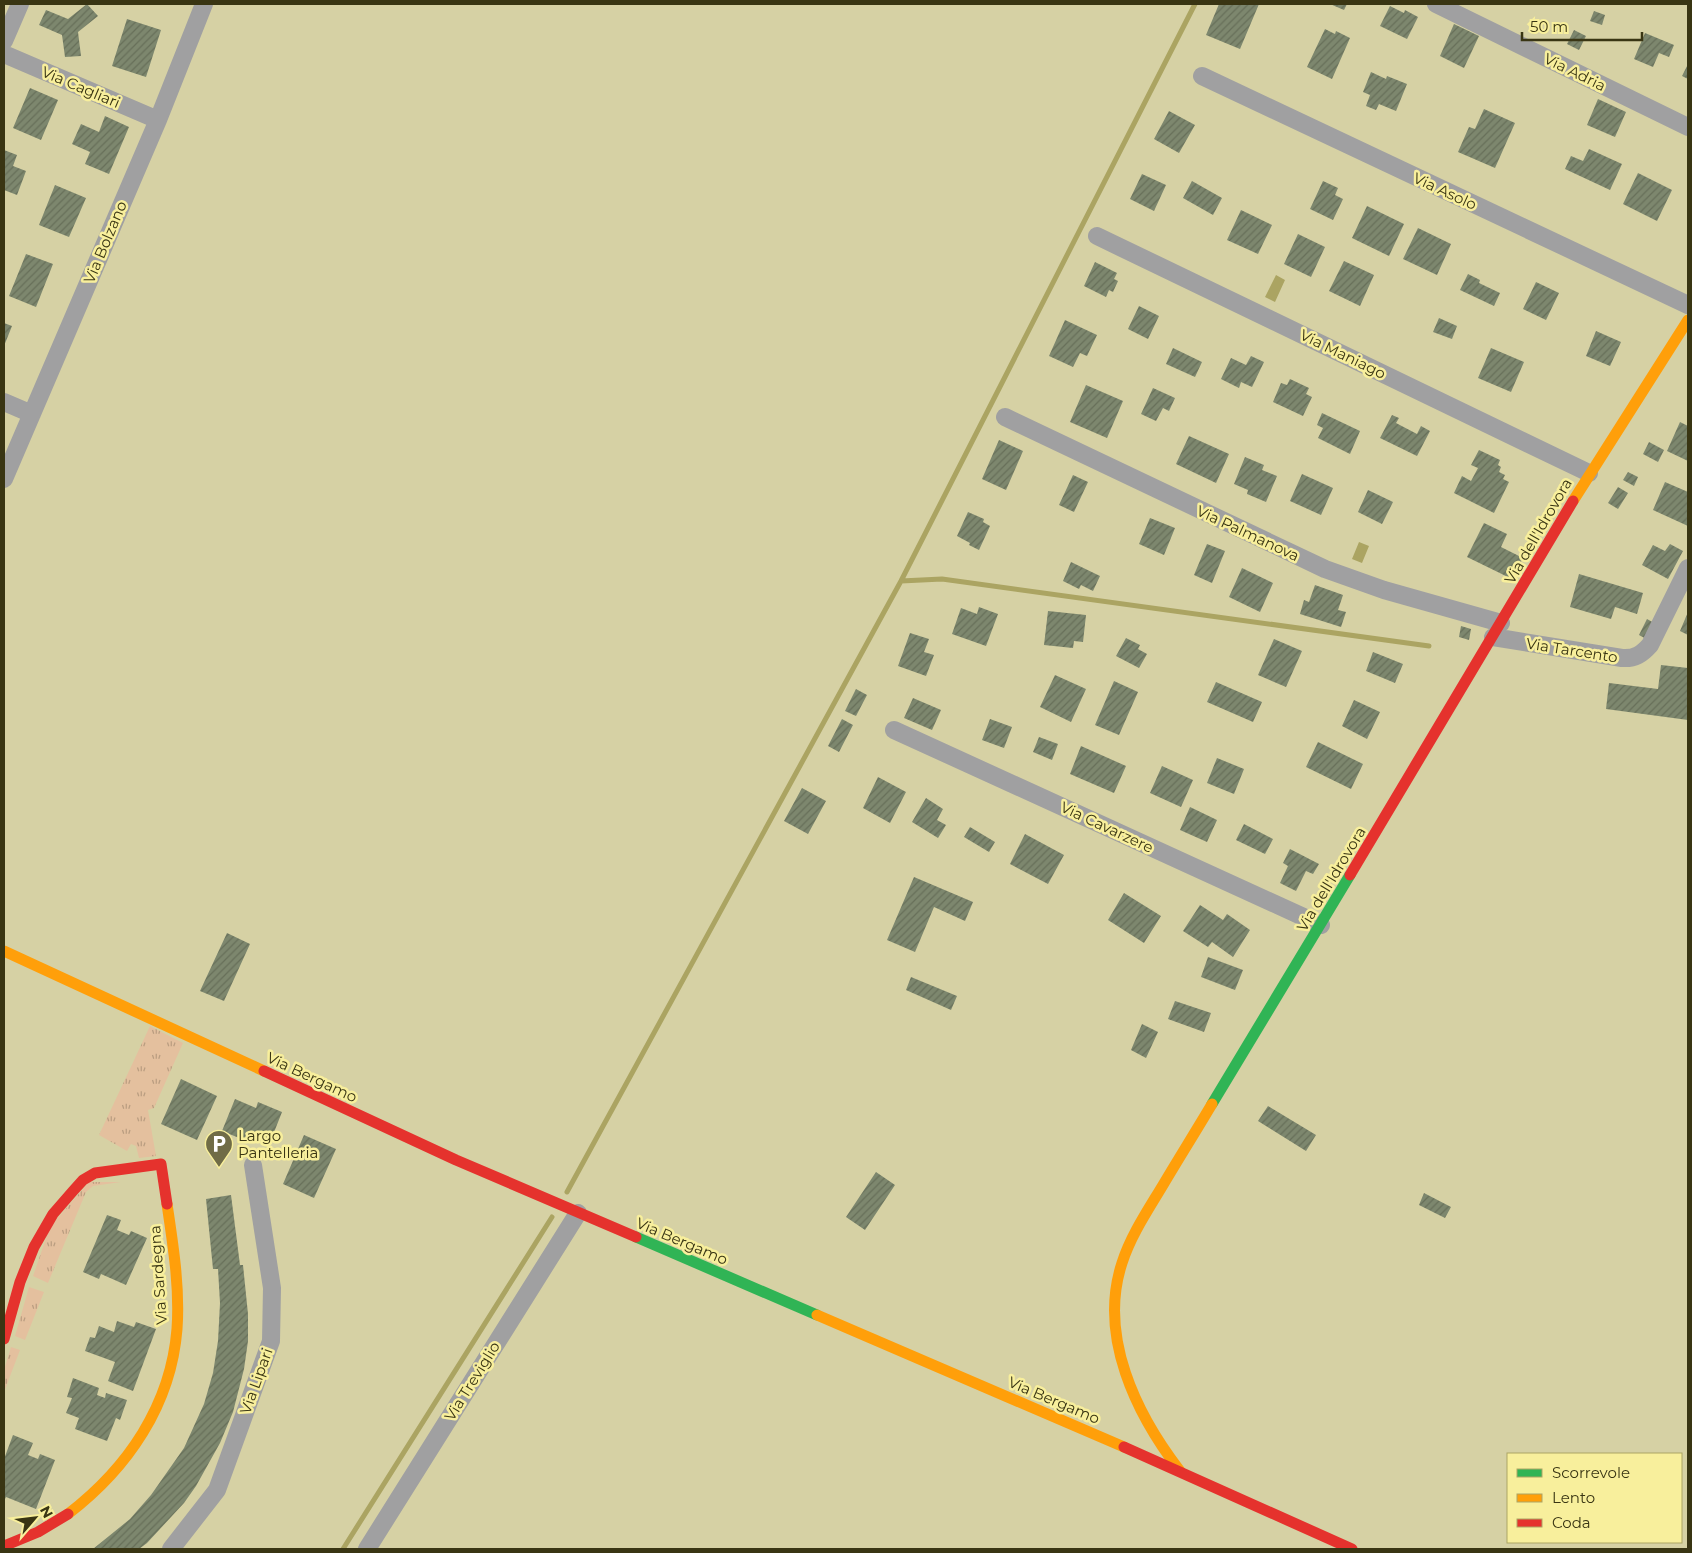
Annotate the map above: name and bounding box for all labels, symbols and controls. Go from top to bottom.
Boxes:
scale bar [1522,10,1642,42]
text: 50 m [1530,17,1568,36]
street label: Via Adria [1541,49,1609,95]
street label: Via Cagliari [39,62,123,112]
street label: Via Asolo [1410,168,1480,214]
street label: Via Bolzano [79,198,131,286]
street label: Via Maniago [1297,325,1389,383]
street label: Via dell'Idrovora [1500,475,1576,587]
street label: Via Palmanova [1194,501,1302,565]
street label: Via Tarcento [1525,633,1619,667]
street label: Via Cavarzere [1057,797,1157,857]
street label: Via dell'Idrovora [1292,823,1370,935]
street label: Via Bergamo [264,1048,360,1106]
place label: Largo Pantelleria [238,1126,318,1162]
parking icon: Largo Pantelleria [204,1129,234,1168]
street label: Via Bergamo [633,1213,731,1269]
street label: Via Sardegna [145,1225,171,1325]
street label: Via Treviglio [440,1338,504,1424]
street label: Via Lipari [235,1345,277,1417]
street label: Via Bergamo [1005,1372,1103,1428]
legend [1507,1453,1682,1543]
text: Scorrevole [1552,1463,1630,1482]
text: Lento [1552,1488,1595,1507]
north arrow [10,1493,60,1543]
text: N [36,1503,57,1521]
text: Coda [1552,1513,1591,1532]

